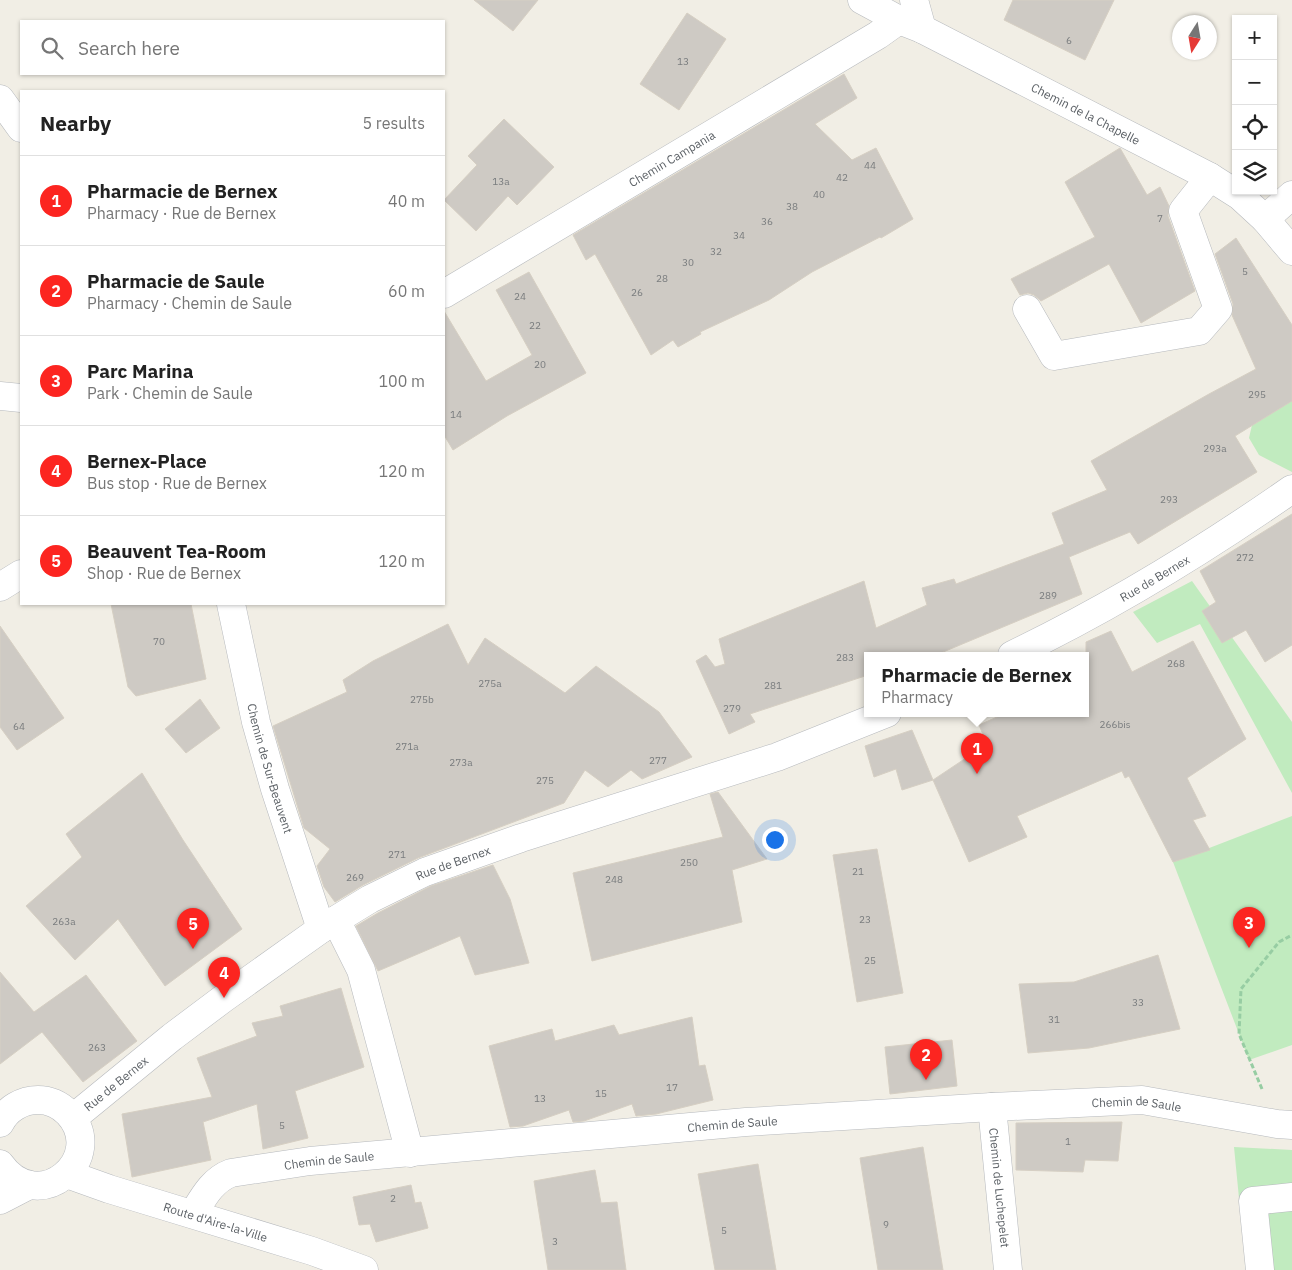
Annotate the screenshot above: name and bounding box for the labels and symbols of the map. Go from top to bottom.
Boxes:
north arrow [1172,15,1217,60]
house number: 6 [1066,34,1072,47]
house number: 13 [677,55,689,68]
street label: Chemin de la Chapelle [1029,79,1143,148]
street label: Chemin Campania [626,126,718,190]
house number: 44 [864,159,876,172]
house number: 42 [836,171,848,184]
house number: 13a [492,175,510,188]
house number: 40 [813,188,825,201]
house number: 38 [786,200,798,213]
house number: 7 [1157,212,1163,225]
house number: 36 [761,215,773,228]
house number: 34 [733,229,745,242]
house number: 32 [710,245,722,258]
house number: 30 [682,256,694,269]
house number: 5 [1242,265,1248,278]
house number: 28 [656,272,668,285]
house number: 26 [631,286,643,299]
house number: 24 [514,290,526,303]
house number: 22 [529,319,541,332]
house number: 20 [534,358,546,371]
house number: 295 [1248,388,1266,401]
house number: 14 [450,408,462,421]
house number: 293a [1203,442,1227,455]
house number: 293 [1160,493,1178,506]
street label: Rue de Bernex [1117,551,1192,604]
house number: 272 [1236,551,1254,564]
house number: 289 [1039,589,1057,602]
house number: 70 [153,635,165,648]
house number: 283 [836,651,854,664]
house number: 268 [1167,657,1185,670]
house number: 275a [478,677,502,690]
house number: 281 [764,679,782,692]
house number: 275b [410,693,434,706]
street label: Chemin de Sur-Beauvent [245,702,296,835]
house number: 279 [723,702,741,715]
house number: 266bis [1099,718,1131,731]
house number: 64 [13,720,25,733]
pin: 1 [961,733,993,774]
house number: 271a [395,740,419,753]
house number: 277 [649,754,667,767]
house number: 273a [449,756,473,769]
house number: 275 [536,774,554,787]
your location [762,827,788,853]
street label: Rue de Bernex [413,842,492,883]
house number: 271 [388,848,406,861]
house number: 250 [680,856,698,869]
house number: 21 [852,865,864,878]
house number: 269 [346,871,364,884]
house number: 248 [605,873,623,886]
pin: 3 [1233,907,1265,948]
pin: 5 [177,908,209,949]
house number: 23 [859,913,871,926]
house number: 263a [52,915,76,928]
house number: 25 [864,954,876,967]
pin: 4 [208,957,240,998]
house number: 33 [1132,996,1144,1009]
house number: 31 [1048,1013,1060,1026]
pin: 2 [910,1039,942,1080]
house number: 263 [88,1041,106,1054]
street label: Rue de Bernex [80,1052,151,1114]
house number: 17 [666,1081,678,1094]
house number: 15 [595,1087,607,1100]
house number: 13 [534,1092,546,1105]
street label: Chemin de Saule [1091,1092,1183,1114]
street label: Chemin de Saule [687,1113,778,1135]
house number: 5 [279,1119,285,1132]
street label: Chemin de Luchepelet [987,1127,1013,1248]
house number: 1 [1065,1135,1071,1148]
street label: Chemin de Saule [283,1148,375,1172]
house number: 2 [390,1192,396,1205]
street label: Route d'Aire-la-Ville [162,1199,270,1245]
house number: 9 [883,1218,889,1231]
house number: 5 [721,1224,727,1237]
house number: 3 [552,1235,558,1248]

